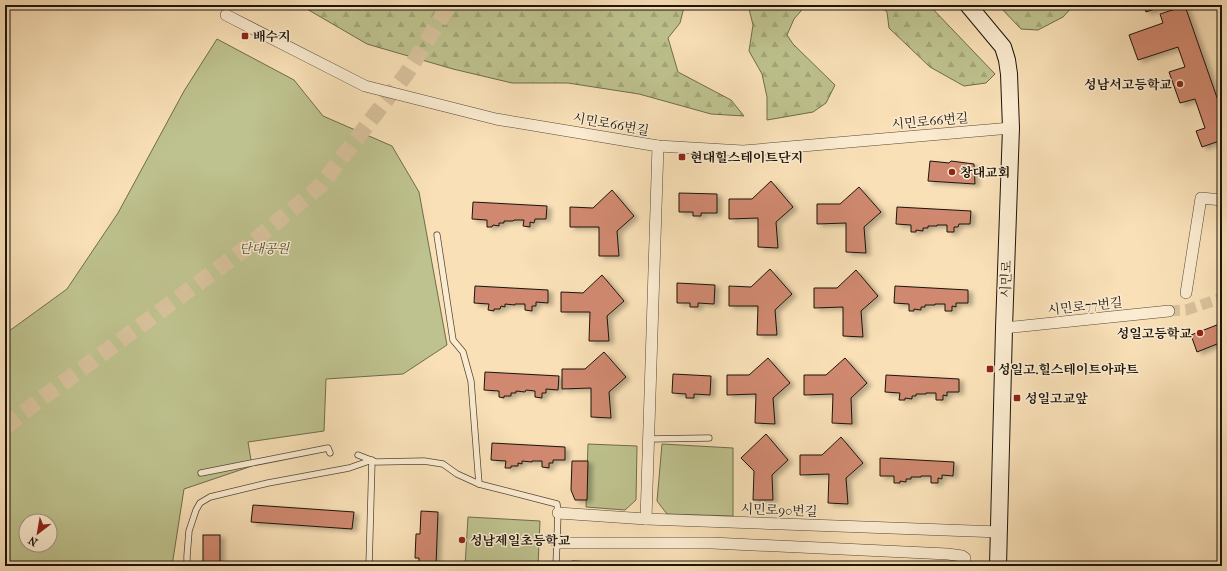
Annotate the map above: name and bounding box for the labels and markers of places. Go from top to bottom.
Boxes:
place label: 배수지 [253,29,291,44]
marker: 배수지 [240,31,250,41]
place label: 성남서고등학교 [1084,77,1172,92]
marker: 성남서고등학교 [1175,79,1185,89]
place label: 현대힐스테이트단지 [690,150,803,165]
marker: 현대힐스테이트단지 [677,152,687,162]
place label: 창대교회 [960,165,1010,180]
marker: 창대교회 [947,167,957,177]
place label: 성일고등학교 [1117,326,1192,341]
marker: 성일고등학교 [1195,328,1205,338]
place label: 성일고.힐스테이트아파트 [998,362,1139,377]
marker: 성일고.힐스테이트아파트 [985,364,995,374]
place label: 성일고교앞 [1025,391,1088,406]
marker: 성일고교앞 [1012,393,1022,403]
place label: 성남제일초등학교 [470,533,571,548]
marker: 성남제일초등학교 [457,535,467,545]

